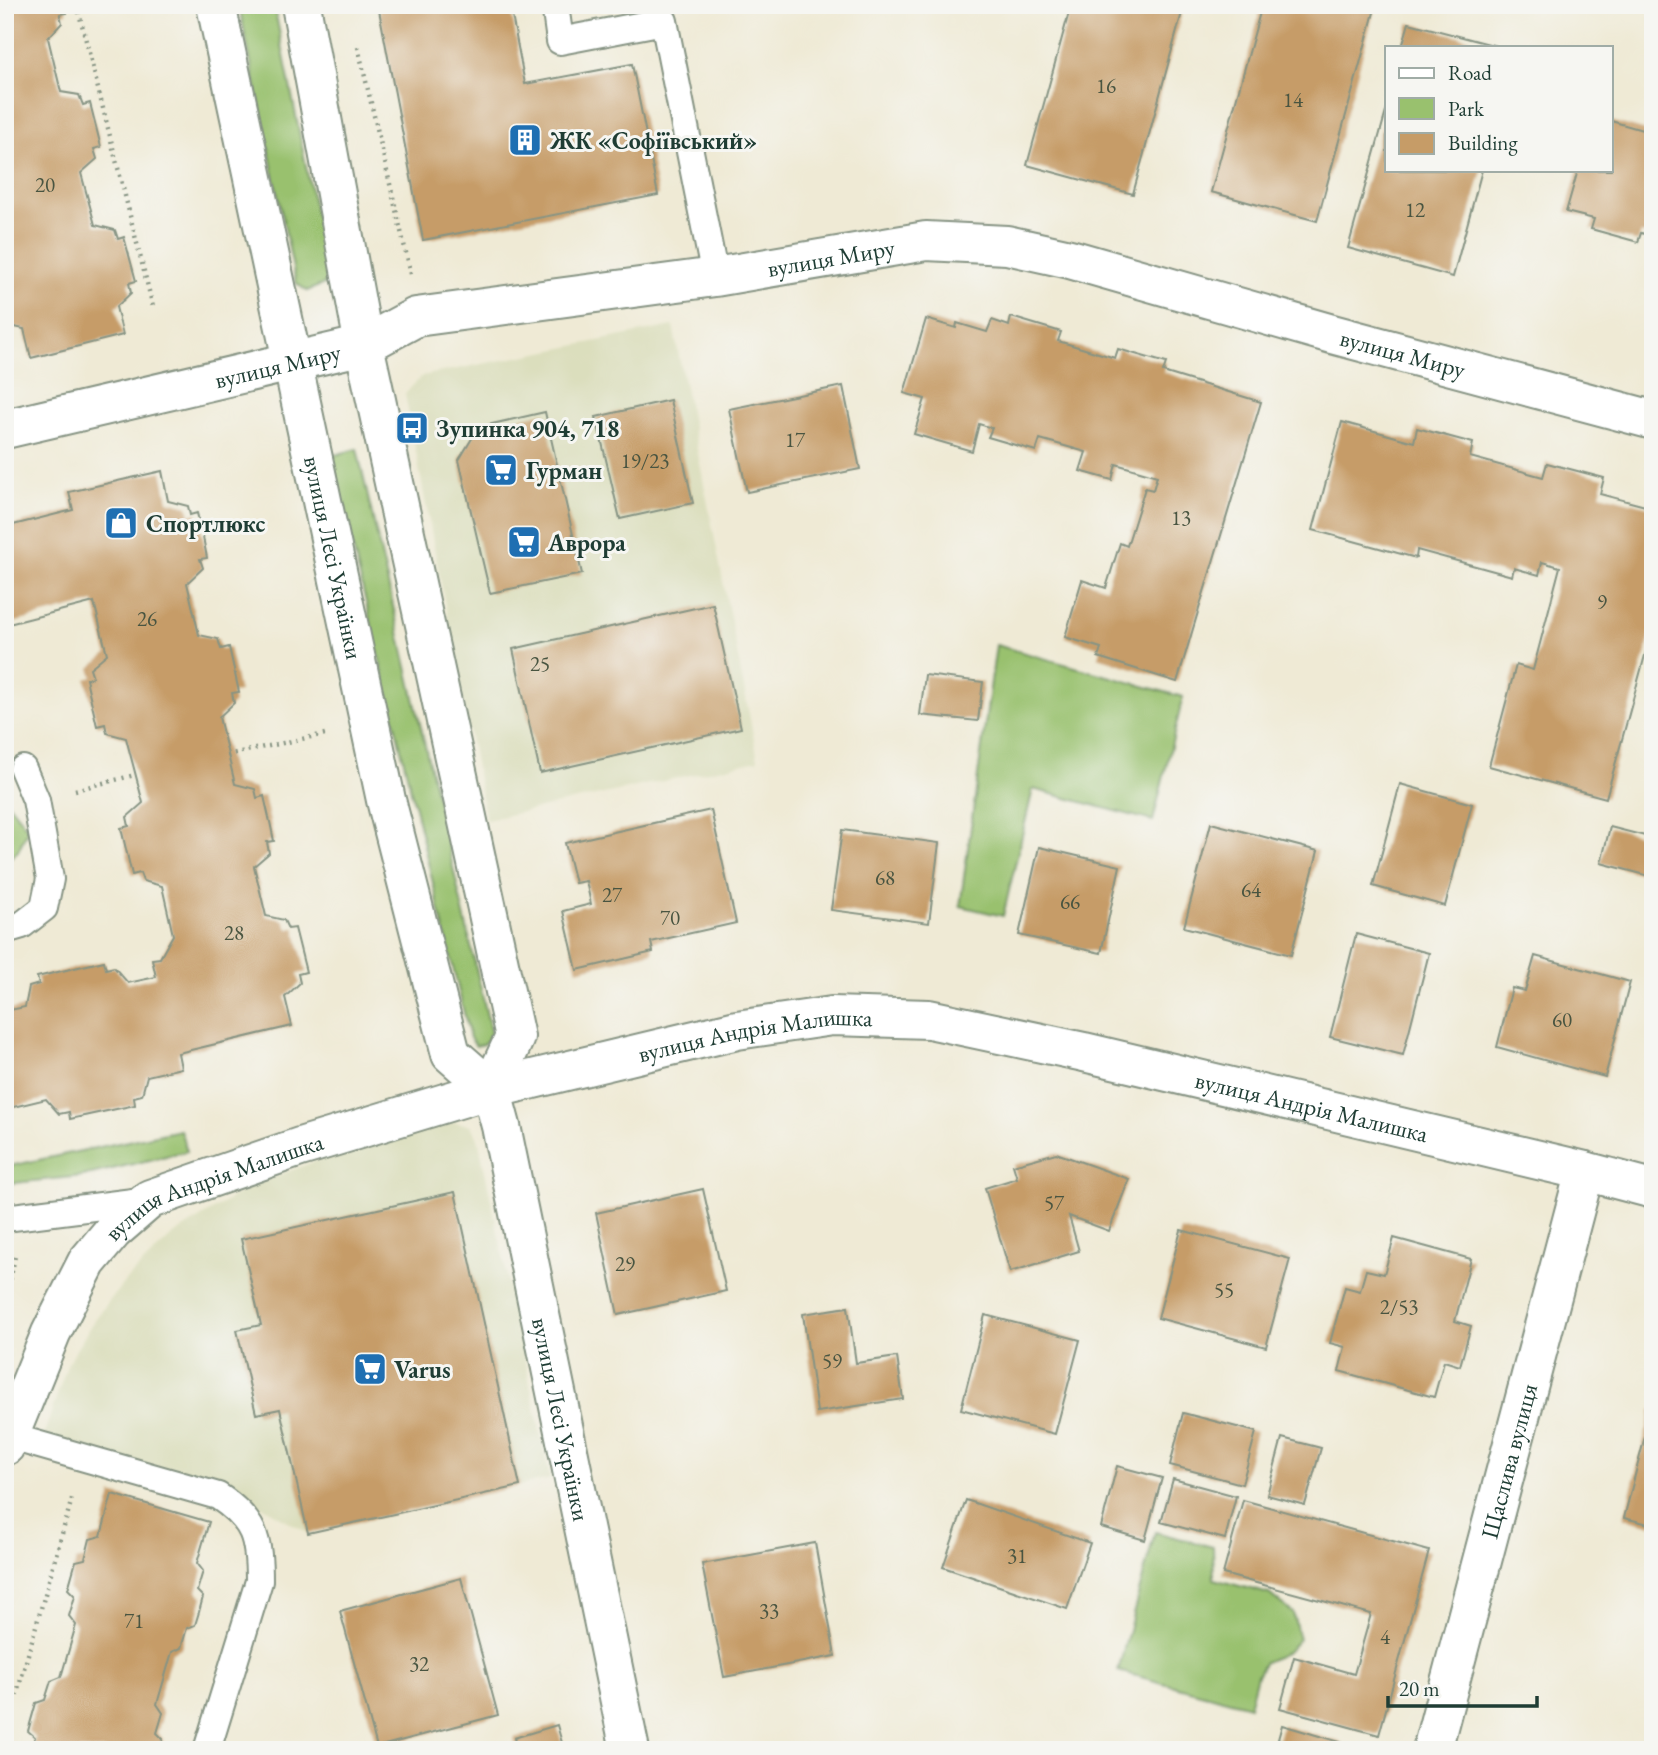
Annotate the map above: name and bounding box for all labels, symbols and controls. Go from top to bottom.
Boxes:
legend [1385,46,1612,172]
text: Road [1448,59,1492,86]
house number: 16 [1096,72,1116,99]
house number: 14 [1283,86,1304,113]
text: Park [1448,95,1485,122]
building icon: ЖК «Софіївський» [506,121,544,159]
place label: ЖК «Софіївський» [549,125,757,156]
text: Building [1448,129,1518,156]
house number: 20 [35,171,55,198]
house number: 12 [1405,196,1425,223]
street label: вулиця Миру [765,231,897,283]
street label: вулиця Миру [1337,321,1469,385]
street label: вулиця Миру [212,335,344,395]
bus stop icon: Зупинка 904, 718 [393,409,431,447]
place label: Зупинка 904, 718 [436,413,619,445]
house number: 17 [785,426,806,453]
house number: 19/23 [621,447,669,474]
supermarket icon: Гурман [482,451,520,489]
street label: вулиця Лесі Українки [297,453,371,662]
place label: Гурман [526,455,602,487]
shop icon: Спортлюкс [102,504,140,542]
house number: 13 [1171,504,1191,531]
place label: Спортлюкс [146,508,265,539]
supermarket icon: Аврора [505,523,543,561]
place label: Аврора [547,527,626,558]
house number: 9 [1597,588,1607,615]
house number: 26 [137,605,157,632]
house number: 25 [530,650,550,677]
house number: 68 [875,864,895,891]
house number: 64 [1241,876,1262,903]
house number: 27 [602,881,623,908]
house number: 66 [1060,888,1080,915]
house number: 70 [660,904,680,931]
house number: 28 [224,919,244,946]
street label: вулиця Андрія Малишка [635,1000,874,1069]
house number: 60 [1552,1006,1572,1033]
street label: вулиця Андрія Малишка [1192,1064,1432,1149]
street label: вулиця Андрія Малишка [97,1125,327,1246]
house number: 57 [1044,1189,1065,1216]
house number: 29 [615,1250,635,1277]
house number: 55 [1214,1276,1234,1303]
house number: 2/53 [1380,1293,1418,1320]
street label: вулиця Лесі Українки [525,1315,598,1524]
house number: 59 [822,1347,842,1374]
supermarket icon: Varus [351,1350,389,1388]
place label: Varus [394,1354,451,1385]
street label: Щаслива вулиця [1473,1380,1544,1542]
house number: 31 [1007,1542,1027,1569]
house number: 33 [759,1597,779,1624]
house number: 71 [124,1607,144,1634]
house number: 4 [1380,1623,1391,1650]
house number: 32 [409,1650,429,1677]
scale bar [1388,1664,1537,1708]
text: 20 m [1399,1675,1440,1702]

